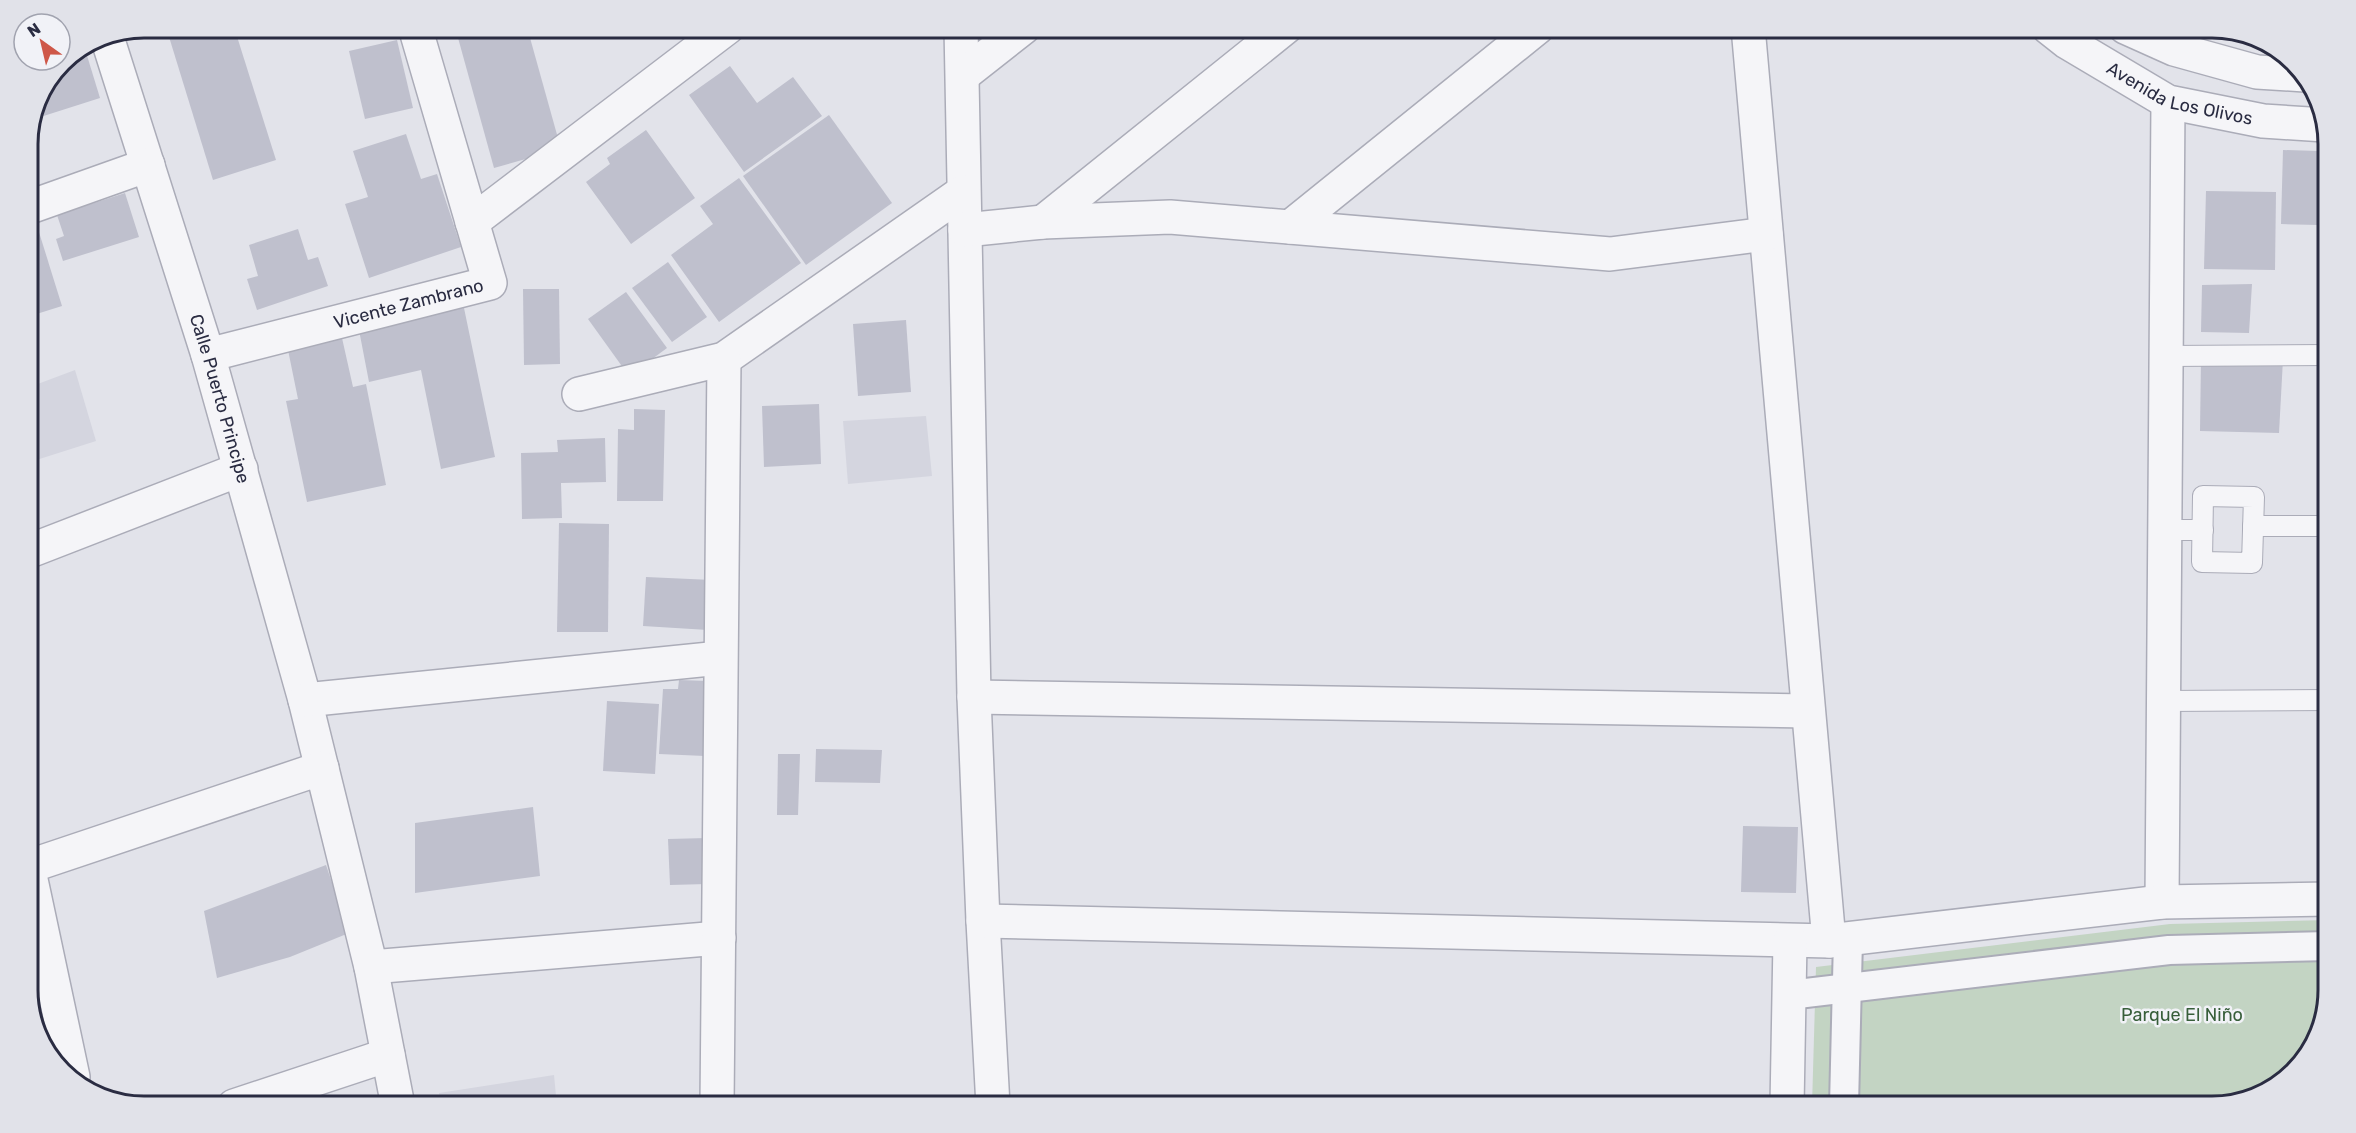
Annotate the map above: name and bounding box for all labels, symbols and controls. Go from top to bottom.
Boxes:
north arrow [12,12,72,72]
text: N [24,19,44,41]
street label: Avenida Los Olivos [2103,57,2255,130]
street label: Vicente Zambrano [331,274,486,333]
street label: Calle Puerto Principe [185,311,255,486]
park label: Parque El Niño [2121,1004,2243,1026]

